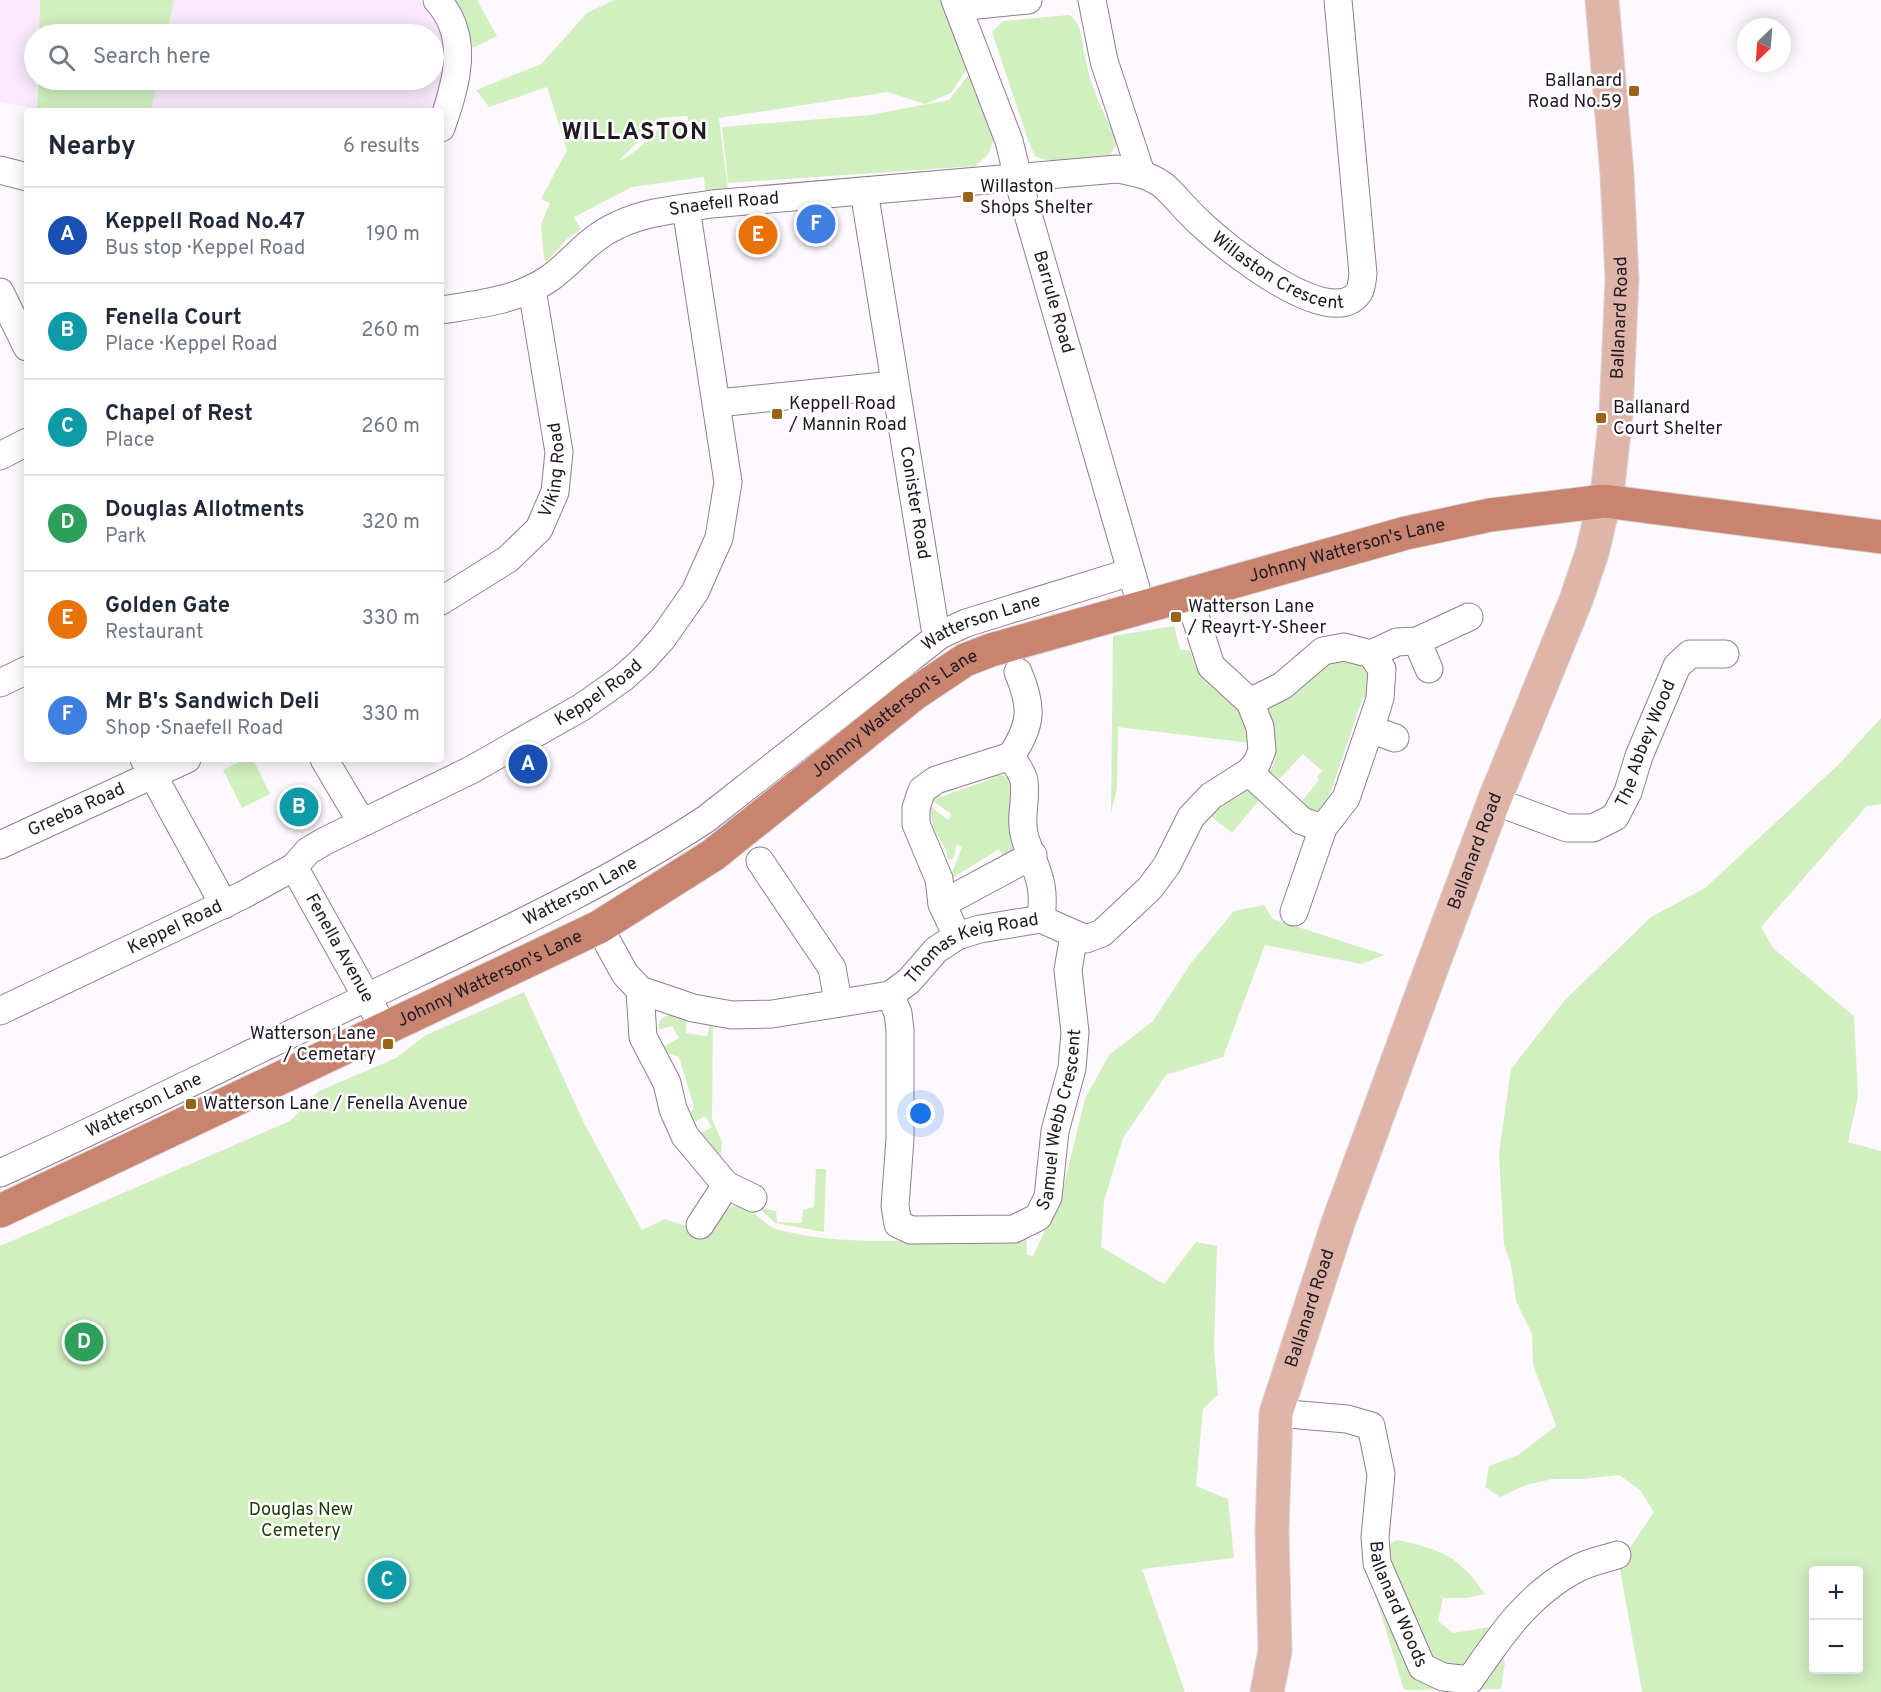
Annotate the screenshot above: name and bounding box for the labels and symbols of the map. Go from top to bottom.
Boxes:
north arrow [1737,18,1791,72]
place label: Ballanard Road No.59 [1528,70,1622,114]
marker: Ballanard Road No.59 [1627,84,1641,98]
district label: WILLASTON [561,118,709,148]
place label: Willaston Shops Shelter [980,176,1093,220]
street label: Snaefell Road [667,187,780,222]
marker: Willaston Shops Shelter [961,190,975,204]
pin: F [796,202,836,246]
pin: E [738,212,777,258]
street label: Willaston Crescent [1207,226,1345,315]
street label: Barrule Road [1028,248,1079,356]
street label: Ballanard Road [1606,256,1634,380]
place label: Keppell Road / Mannin Road [788,393,907,437]
place label: Ballanard Court Shelter [1613,397,1722,441]
marker: Keppell Road / Mannin Road [770,407,784,421]
marker: Ballanard Court Shelter [1594,411,1608,425]
street label: Viking Road [534,421,570,521]
street label: Conister Road [894,445,935,561]
street label: Johnny Watterson's Lane [1246,513,1447,588]
street label: Watterson Lane [917,589,1044,656]
place label: Watterson Lane / Reayrt-Y-Sheer [1187,596,1326,640]
marker: Watterson Lane / Reayrt-Y-Sheer [1169,610,1183,624]
street label: Johnny Watterson's Lane [806,645,981,783]
street label: Keppel Road [551,654,647,732]
street label: The Abbey Wood [1610,677,1681,812]
pin: A [508,742,548,786]
street label: Greeba Road [24,778,129,842]
pin: B [280,784,318,830]
street label: Ballanard Road [1443,789,1508,913]
street label: Watterson Lane [519,852,642,931]
street label: Fenella Avenue [300,890,379,1007]
street label: Keppel Road [124,895,226,960]
street label: Thomas Keig Road [900,908,1040,989]
street label: Johnny Watterson's Lane [393,925,586,1033]
place label: Watterson Lane / Cemetary [250,1023,376,1067]
street label: Samuel Webb Crescent [1031,1028,1087,1215]
marker: Watterson Lane / Cemetary [381,1037,395,1051]
street label: Watterson Lane [82,1068,206,1143]
place label: Watterson Lane / Fenella Avenue [203,1093,468,1116]
marker: Watterson Lane / Fenella Avenue [184,1097,198,1111]
your location [906,1099,935,1128]
street label: Ballanard Road [1280,1246,1340,1370]
pin: D [64,1320,104,1364]
park label: Douglas New Cemetery [249,1499,353,1543]
street label: Ballanard Woods [1364,1540,1432,1671]
pin: C [368,1558,406,1602]

